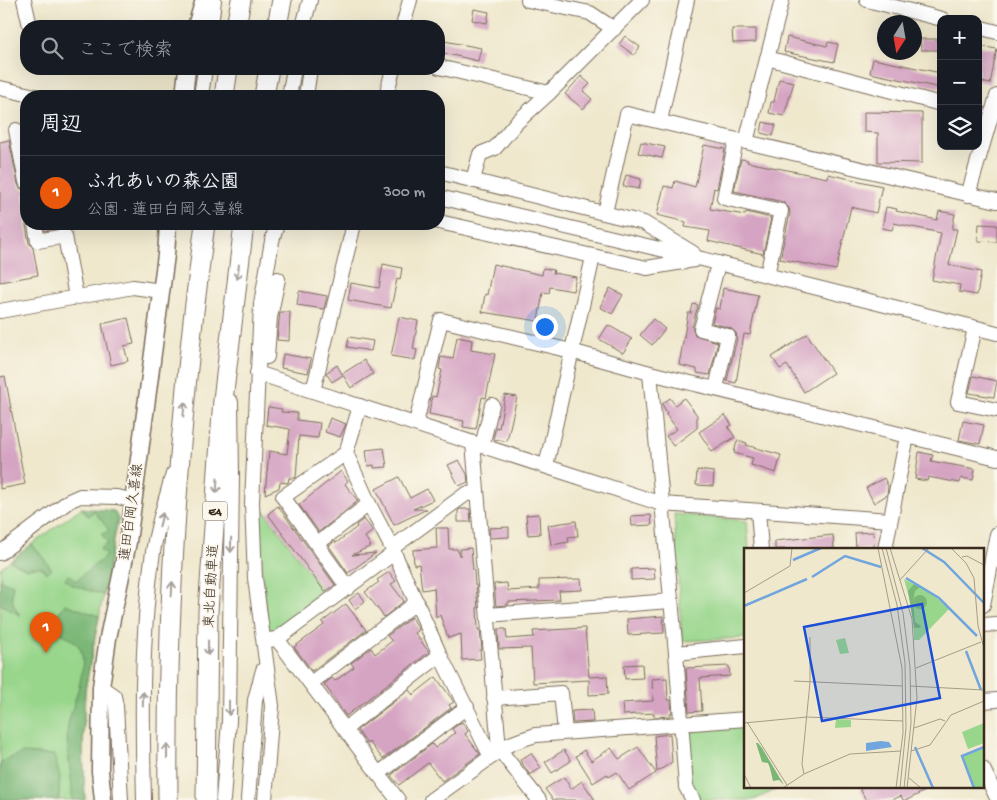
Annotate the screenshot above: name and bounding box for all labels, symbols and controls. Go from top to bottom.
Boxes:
north arrow [877,15,922,60]
map controls [937,15,982,150]
button: + [937,15,982,60]
search box [20,20,445,75]
icon: search [38,34,66,62]
text: ここで検索 [78,40,173,63]
button: − [937,60,982,105]
button: layers [937,105,982,150]
text: 周辺 [40,114,82,139]
text: ふれあいの森公園 [87,172,239,195]
text: 1 [53,184,59,203]
text: 300 m [383,184,425,203]
text: 公園 · 蓮田白岡久喜線 [87,202,244,221]
one-way arrow [233,264,243,280]
your location [532,314,558,340]
one-way arrow [179,402,188,418]
street label: 蓮田白岡久喜線 [116,463,148,562]
one-way arrow [212,478,221,494]
road number: E4 [202,502,228,520]
one-way arrow [157,513,166,529]
one-way arrow [226,536,236,553]
street label: 東北自動車道 [202,544,223,629]
inset map [744,548,984,788]
one-way arrow [167,581,177,598]
pin: 1 [30,612,62,653]
one-way arrow [203,640,212,656]
one-way arrow [138,691,148,708]
one-way arrow [224,699,234,715]
one-way arrow [163,744,172,760]

